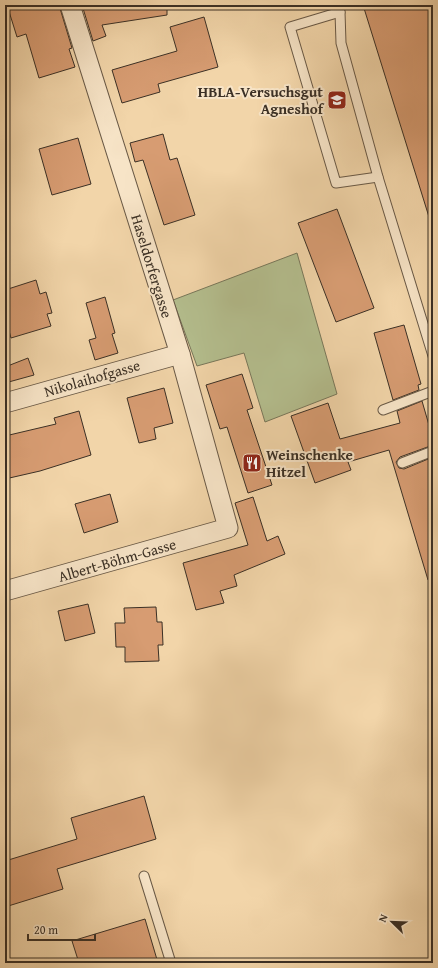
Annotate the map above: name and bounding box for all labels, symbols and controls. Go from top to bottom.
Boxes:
place label: HBLA-Versuchsgut Agneshof [198,81,325,119]
school or university icon: HBLA-Versuchsgut Agneshof [326,89,348,111]
street label: Haseldorfergasse [126,211,178,321]
street label: Nikolaihofgasse [42,354,142,402]
place label: Weinschenke Hitzel [266,444,353,482]
restaurant icon: Weinschenke Hitzel [241,452,263,474]
street label: Albert-Böhm-Gasse [56,533,178,587]
north arrow [372,902,412,942]
text: N [374,911,392,925]
scale bar [28,916,95,942]
text: 20 m [34,921,58,938]

